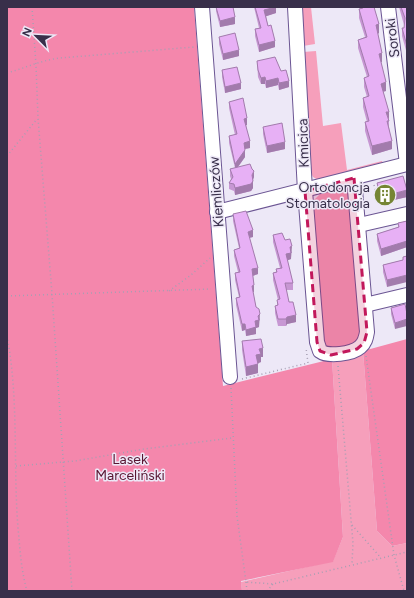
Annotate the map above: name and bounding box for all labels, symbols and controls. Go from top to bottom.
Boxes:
north arrow [16,16,56,56]
street label: Soroki [382,17,403,59]
text: N [20,26,35,39]
street label: Kmicica [294,118,313,168]
street label: Kiemliczów [206,156,227,228]
place label: Ortodoncja Stomatologia [286,179,370,212]
building icon: Ortodoncja Stomatologia [372,182,398,208]
park label: Lasek Marceliński [95,451,165,484]

